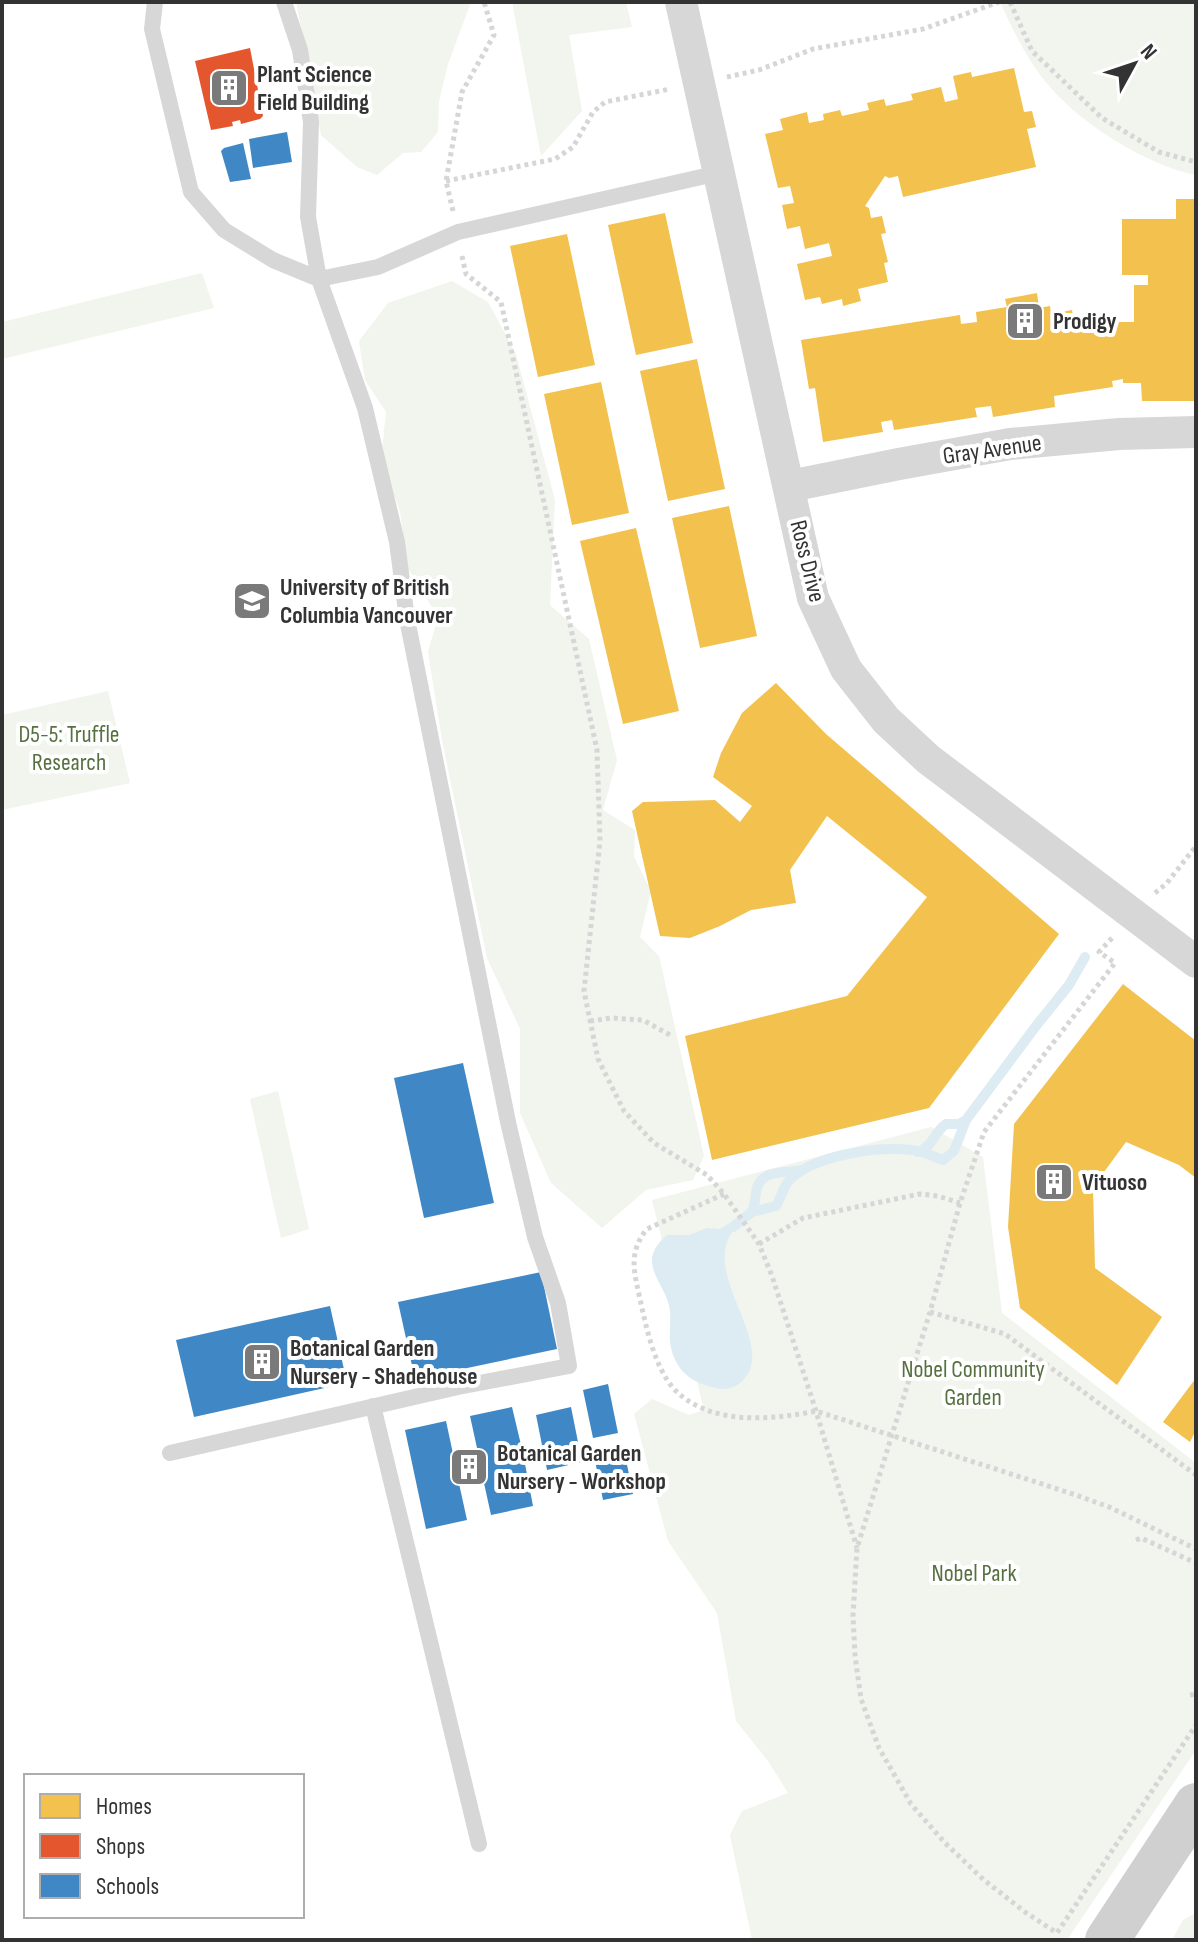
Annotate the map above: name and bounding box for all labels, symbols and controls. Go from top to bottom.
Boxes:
north arrow [1094,24,1174,104]
text: N [1134,39,1162,65]
place label: Plant Science Field Building [257,60,372,117]
building icon: Plant Science Field Building [208,67,250,109]
building icon: Prodigy [1004,300,1046,342]
place label: Prodigy [1053,307,1116,336]
street label: Gray Avenue [941,428,1043,471]
street label: Ross Drive [783,517,832,605]
place label: University of British Columbia Vancouver [280,573,453,630]
school or university icon: University of British Columbia Vancouver [231,580,273,622]
park label: D5-5: Truffle Research [18,720,120,777]
building icon: Vituoso [1033,1161,1075,1203]
place label: Vituoso [1082,1168,1147,1197]
place label: Botanical Garden Nursery - Shadehouse [290,1334,477,1391]
building icon: Botanical Garden Nursery - Shadehouse [241,1341,283,1383]
park label: Nobel Community Garden [901,1355,1045,1412]
place label: Botanical Garden Nursery - Workshop [497,1439,666,1496]
building icon: Botanical Garden Nursery - Workshop [448,1446,490,1488]
park label: Nobel Park [931,1559,1017,1588]
legend [24,1774,304,1918]
text: Homes [96,1792,152,1821]
text: Shops [96,1832,145,1861]
text: Schools [96,1872,159,1901]

